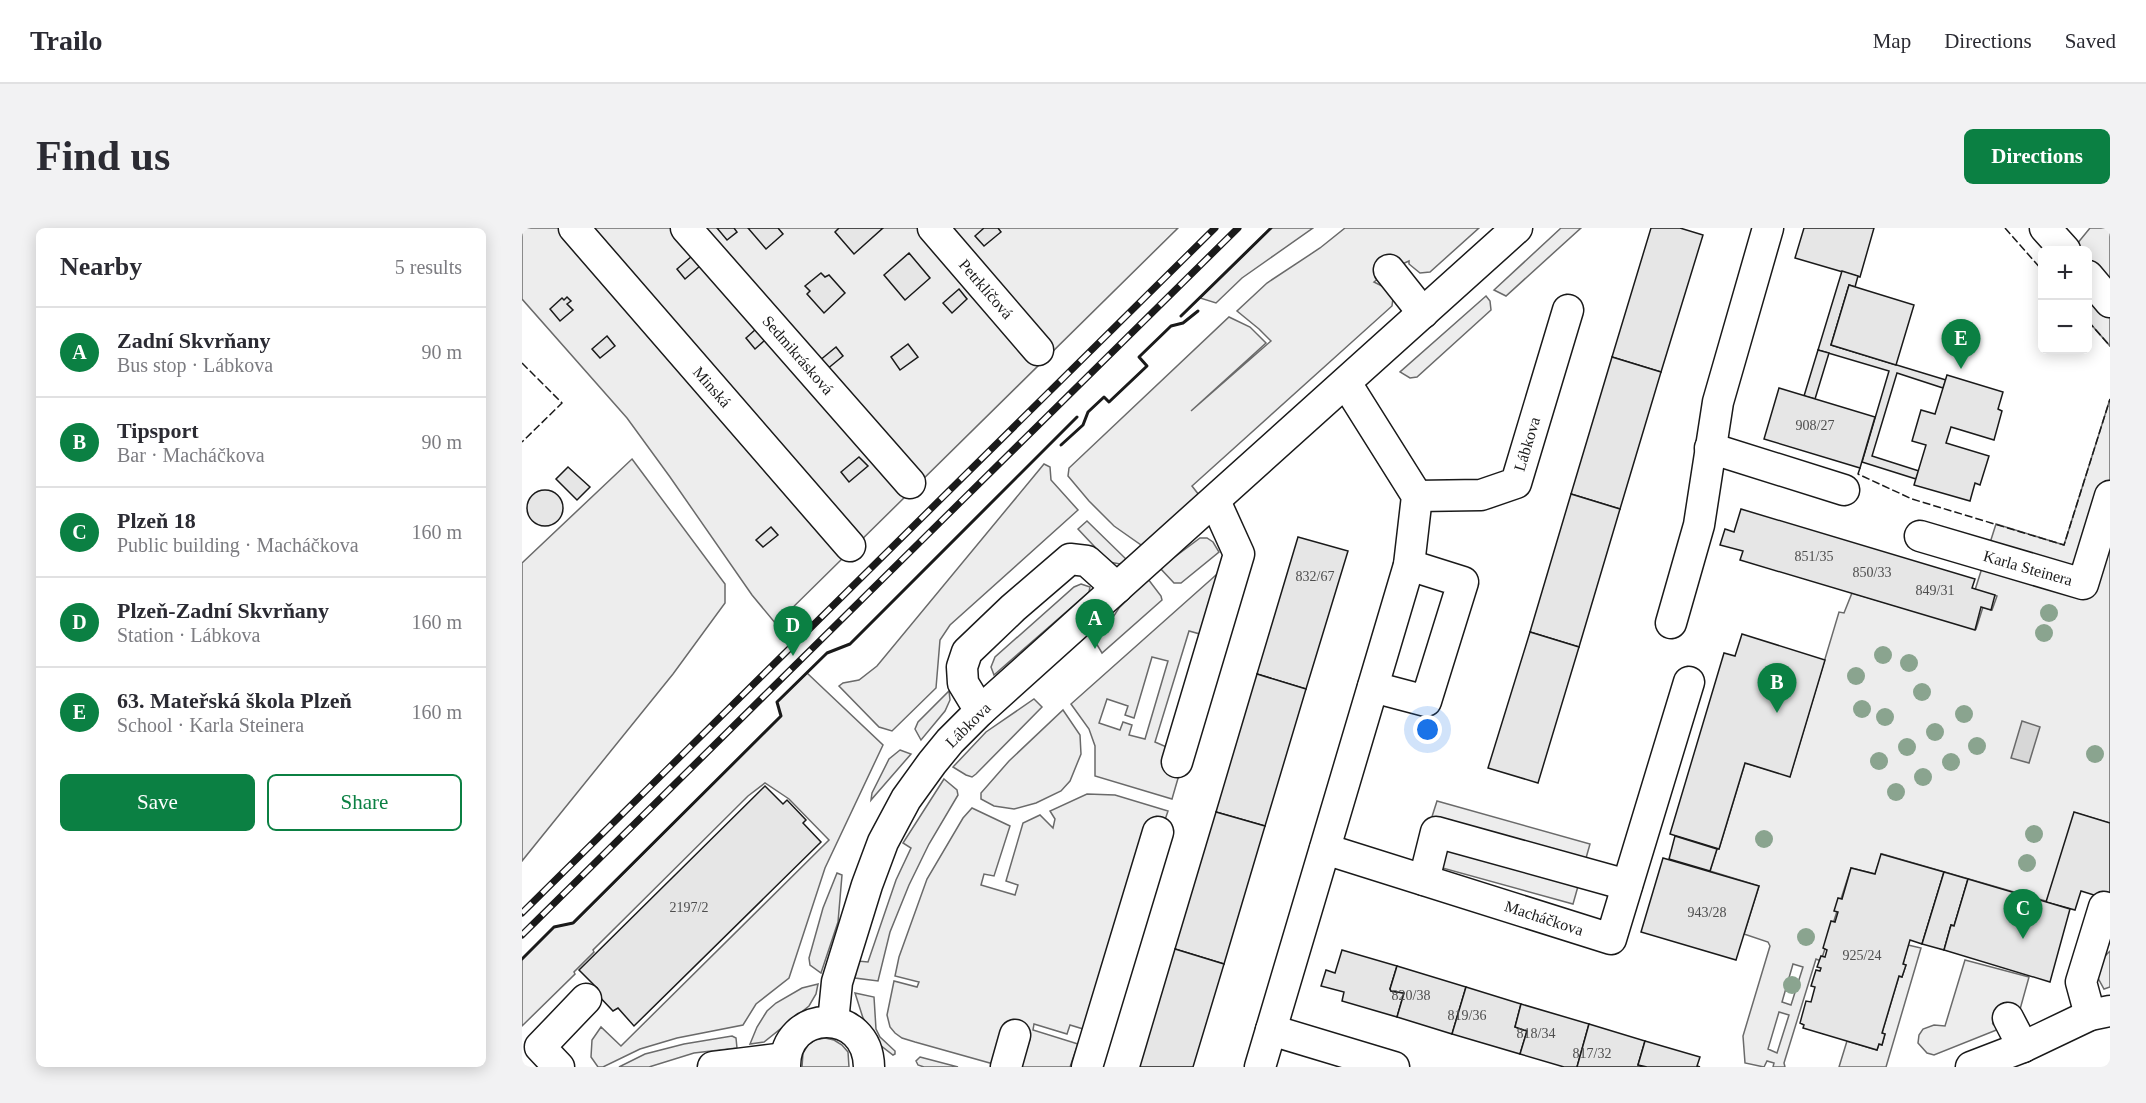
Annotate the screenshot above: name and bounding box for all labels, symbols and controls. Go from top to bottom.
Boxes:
text: Trailo [30,25,103,56]
text: Map [1873,29,1911,53]
text: Directions [1944,29,2032,53]
text: Saved [2065,29,2116,53]
button: Directions [1964,129,2110,184]
text: Find us [36,133,170,179]
map controls [2038,246,2092,354]
button: + [2038,246,2092,300]
text: Nearby [60,252,142,281]
text: 5 results [395,256,462,278]
street label: Petrklíčová [956,256,1016,322]
button: − [2038,300,2092,354]
street label: Sedmikrásková [759,312,837,398]
pin: E [1942,320,1980,369]
text: Zadní Skvrňany [117,328,270,353]
text: A [72,341,87,363]
text: 90 m [421,341,462,363]
text: Bus stop · Lábkova [117,354,273,376]
street label: Minská [690,363,734,411]
street label: Lábkova [1511,415,1543,473]
text: Tipsport [117,418,199,443]
house number: 908/27 [1796,418,1834,433]
text: B [73,431,86,453]
text: 90 m [421,431,462,453]
text: Bar · Macháčkova [117,444,265,466]
text: Plzeň 18 [117,508,196,533]
text: C [72,521,87,543]
text: 160 m [411,521,462,543]
text: Public building · Macháčkova [117,534,359,556]
street label: Karla Steinera [1981,547,2075,589]
house number: 851/35 [1795,549,1833,564]
house number: 850/33 [1853,565,1891,580]
house number: 832/67 [1296,569,1334,584]
house number: 849/31 [1916,583,1954,598]
text: Plzeň-Zadní Skvrňany [117,598,329,623]
pin: A [1076,600,1114,649]
pin: D [774,606,812,656]
text: D [72,611,87,633]
text: 160 m [411,611,462,633]
text: Station · Lábkova [117,624,260,646]
pin: B [1758,664,1796,713]
text: 63. Mateřská škola Plzeň [117,688,352,713]
street label: Lábkova [942,699,994,751]
text: E [73,701,86,723]
text: 160 m [411,701,462,723]
text: School · Karla Steinera [117,714,304,736]
your location [1413,715,1442,744]
button: Save [60,774,255,831]
button: Share [267,774,462,831]
pin: C [2004,890,2042,939]
street label: Macháčkova [1503,897,1585,939]
house number: 2197/2 [670,900,708,915]
house number: 943/28 [1688,905,1726,920]
house number: 925/24 [1843,948,1881,963]
house number: 820/38 [1392,988,1430,1003]
house number: 819/36 [1448,1008,1486,1023]
house number: 818/34 [1517,1026,1555,1041]
house number: 817/32 [1573,1046,1611,1061]

